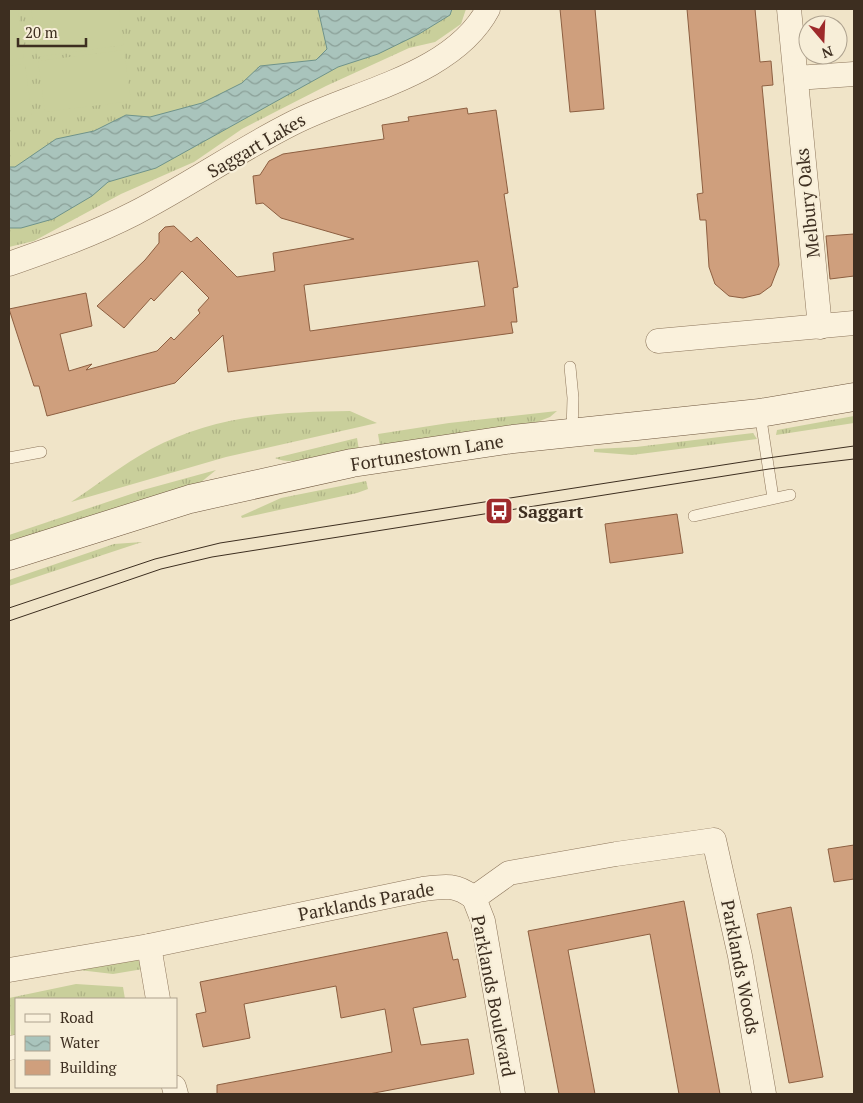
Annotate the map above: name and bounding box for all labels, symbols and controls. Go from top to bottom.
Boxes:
scale bar [18,15,85,47]
north arrow [798,15,848,65]
text: 20 m [25,22,58,42]
text: N [819,42,836,64]
street label: Saggart Lakes [203,107,309,183]
street label: Melbury Oaks [789,147,825,259]
street label: Fortunestown Lane [349,428,505,476]
bus stop icon: Saggart [484,496,514,526]
place label: Saggart [518,499,583,523]
street label: Parklands Parade [296,876,436,926]
street label: Parklands Woods [716,898,766,1036]
street label: Parklands Boulevard [467,913,521,1079]
legend [15,998,178,1088]
text: Road [60,1007,93,1027]
text: Water [60,1032,100,1052]
text: Building [60,1057,118,1077]

